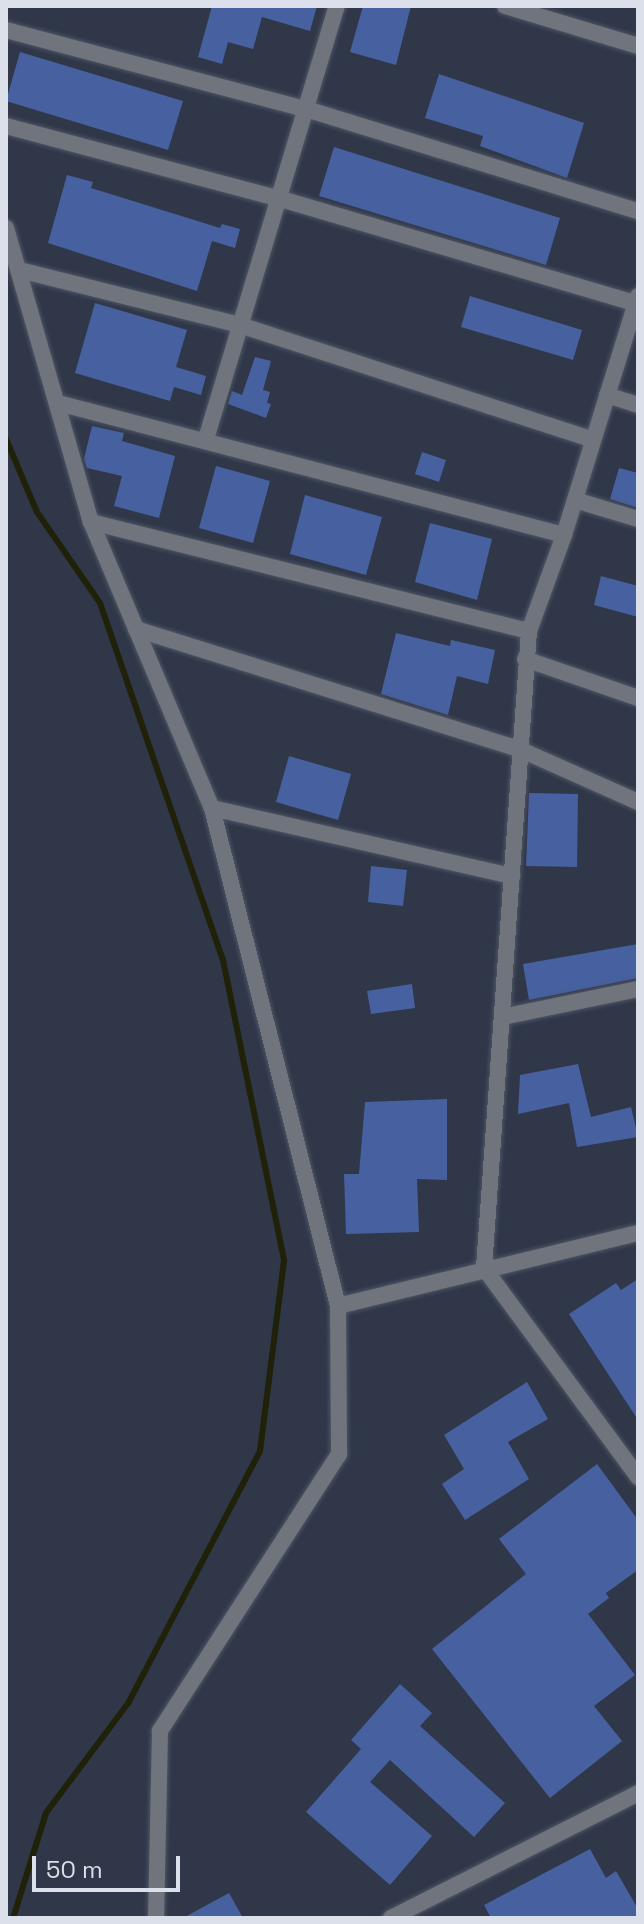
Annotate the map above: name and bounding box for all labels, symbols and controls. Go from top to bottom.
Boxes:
scale bar [36,1840,184,1890]
text: 50 m [46,1854,103,1885]

